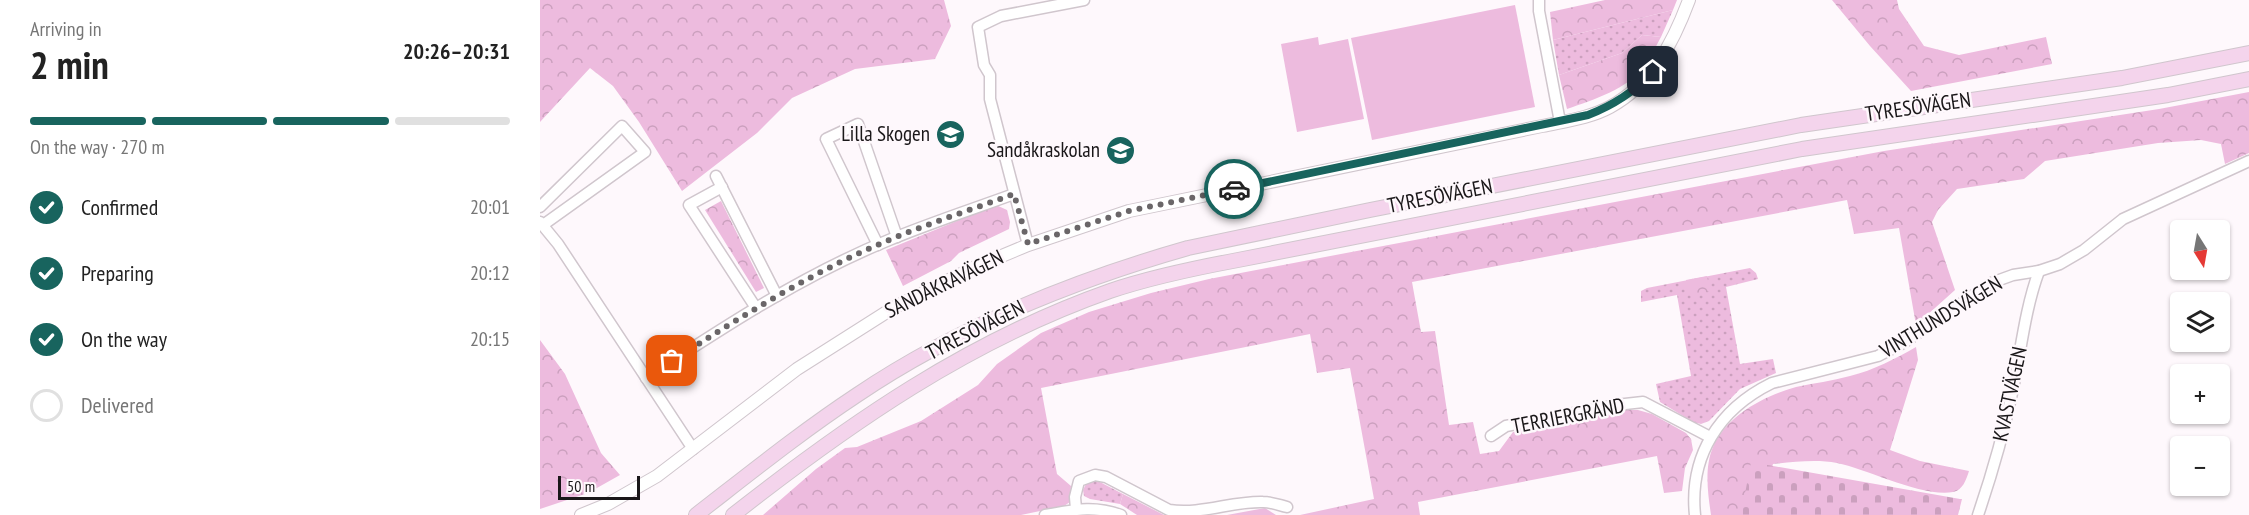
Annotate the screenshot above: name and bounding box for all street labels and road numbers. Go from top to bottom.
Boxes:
street label: TYRESÖVÄGEN [1863,86,1973,127]
street label: TYRESÖVÄGEN [1385,172,1495,219]
street label: SANDÅKRAVÄGEN [880,243,1008,324]
street label: VINTHUNDSVÄGEN [1874,270,2007,364]
street label: TYRESÖVÄGEN [921,293,1028,366]
street label: KVASTVÄGEN [1986,344,2033,444]
street label: TERRIERGRÄND [1509,391,1627,440]

